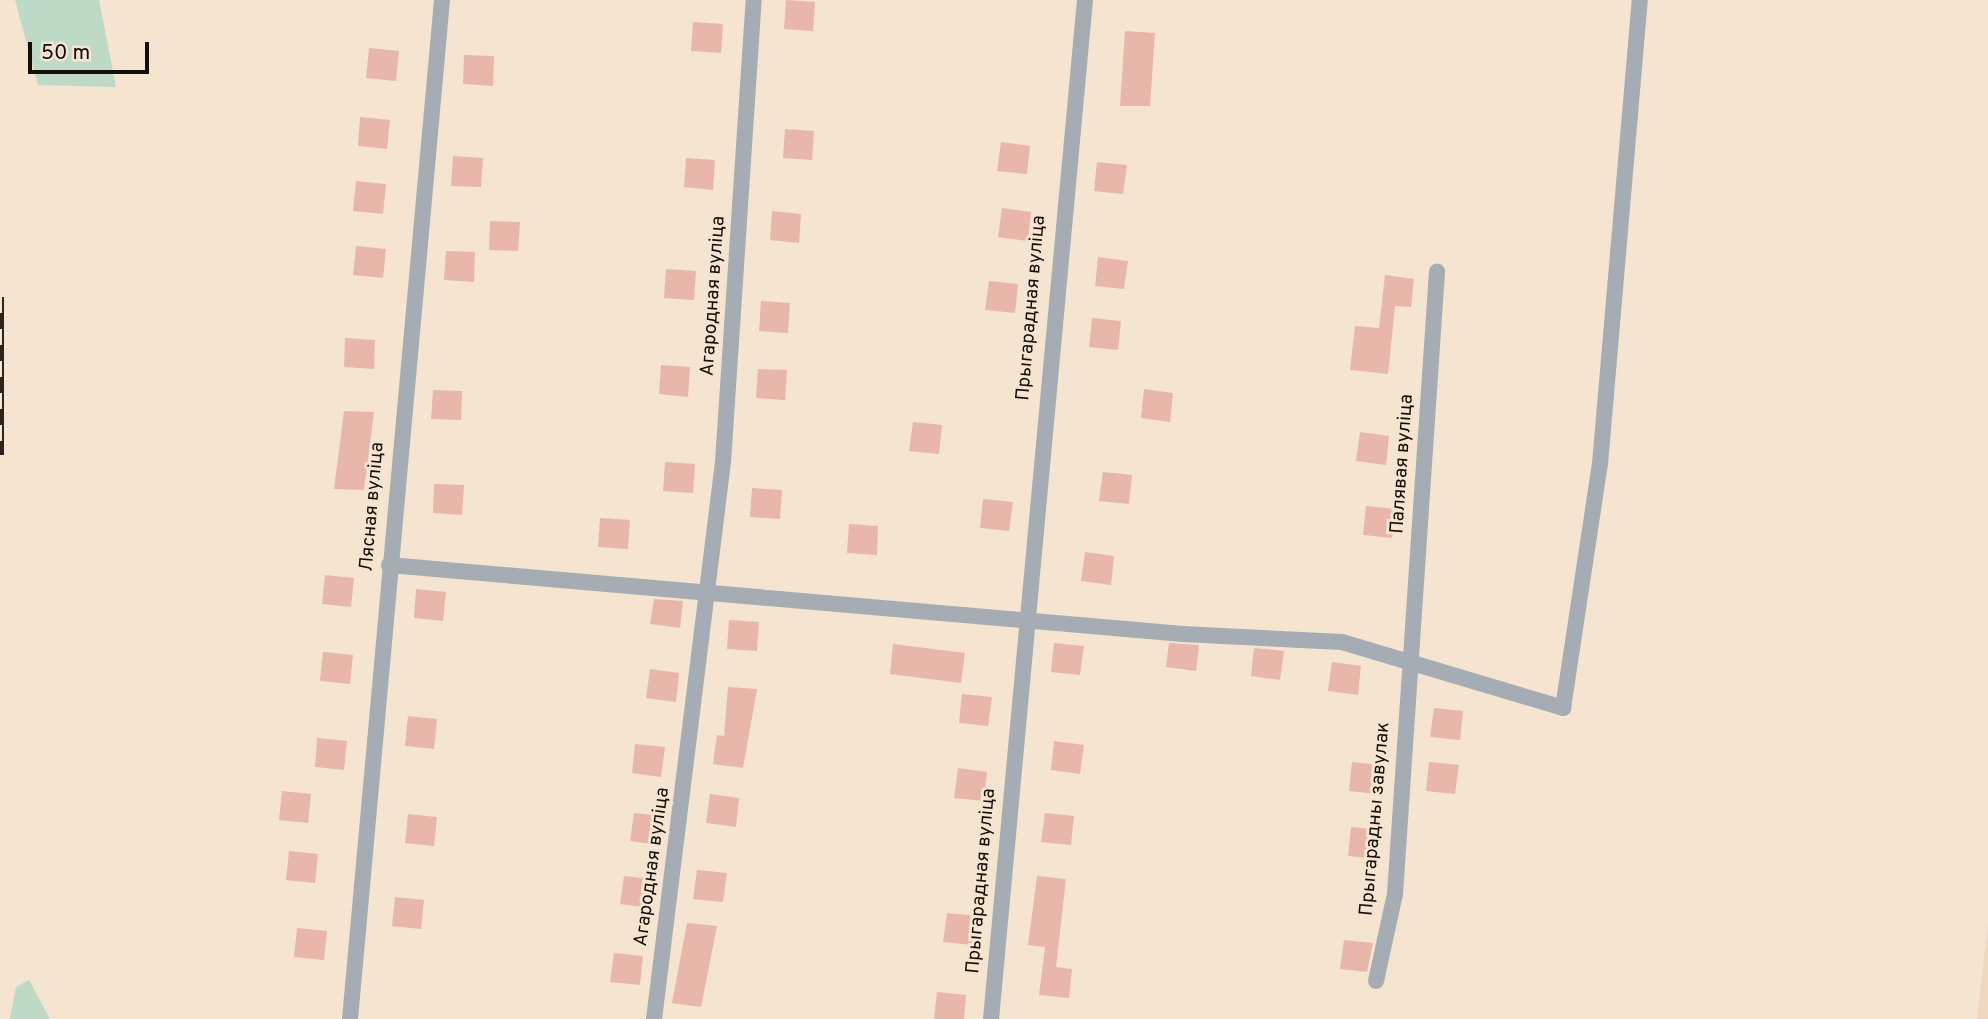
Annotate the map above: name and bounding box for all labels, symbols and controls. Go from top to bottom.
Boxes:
scale bar [32,28,152,72]
text: 50 m [41,40,90,67]
street label: Прыгарадная вуліца [1013,214,1051,402]
street label: Агародная вуліца [697,215,731,377]
street label: Палявая вуліца [1387,394,1419,534]
street label: Лясная вуліца [356,441,390,573]
street label: Прыгарадны завулак [1356,721,1396,917]
street label: Агародная вуліца [631,786,675,948]
street label: Прыгарадная вуліца [963,787,1001,975]

